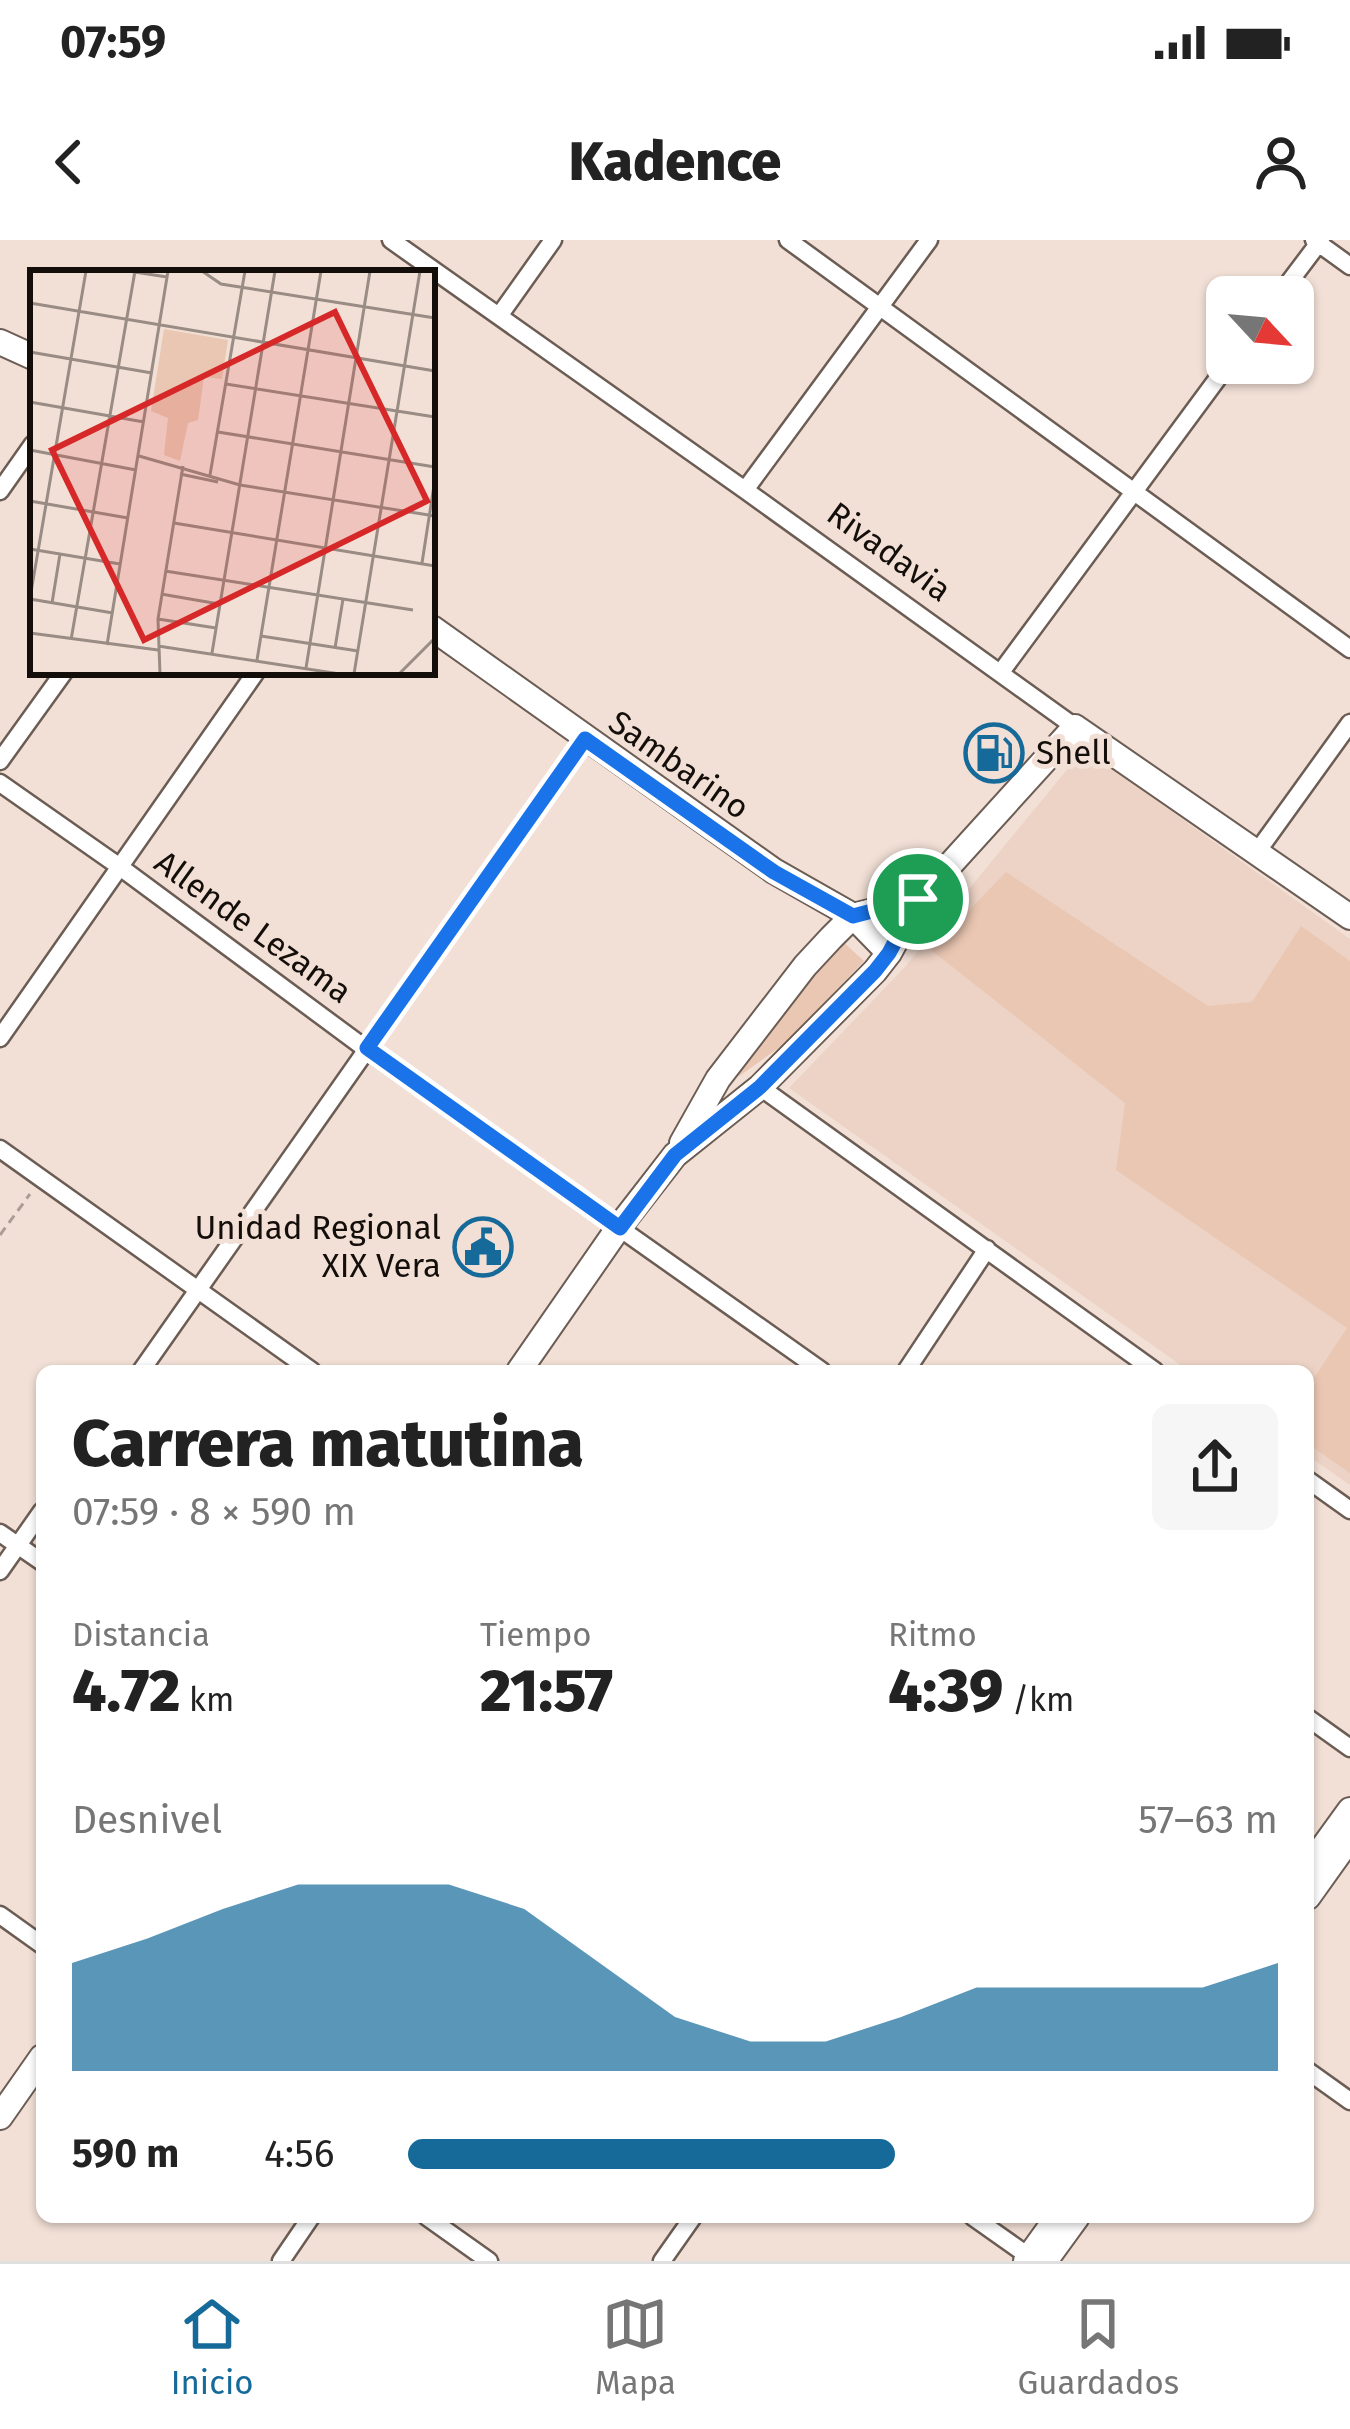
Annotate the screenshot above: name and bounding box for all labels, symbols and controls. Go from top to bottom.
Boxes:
text: 07:59 [60,15,166,69]
icon: back [36,129,102,195]
icon: person [1248,129,1314,195]
text: Kadence [569,130,781,194]
inset map [30,270,435,675]
north arrow [1206,276,1314,384]
map controls [1206,276,1314,384]
street label: Rivadavia [819,494,959,610]
street label: Sambarino [601,702,757,828]
fuel station icon: Shell [963,722,1025,784]
place label: Shell [1036,733,1111,773]
street label: Allende Lezama [147,842,359,1012]
pin [867,848,969,950]
icon: arrive [885,866,951,932]
place label: Unidad Regional XIX Vera [195,1208,441,1286]
public building icon: Unidad Regional XIX Vera [452,1216,514,1278]
text: Carrera matutina [72,1404,584,1483]
button: share [1152,1404,1278,1530]
text: 07:59 · 8 × 590 m [72,1489,356,1535]
text: Distancia [72,1615,210,1655]
text: Tiempo [480,1615,592,1655]
text: Ritmo [888,1615,977,1655]
text: 4.72 [72,1655,180,1727]
text: 21:57 [480,1655,613,1727]
text: 4:39 [888,1655,1003,1727]
text: km [180,1680,234,1720]
text: /km [1003,1680,1074,1720]
text: Desnivel [72,1797,222,1843]
text: 57–63 m [1138,1797,1278,1843]
text: 590 m [72,2131,179,2177]
text: 4:56 [264,2131,335,2177]
tab: Inicio [171,2291,253,2403]
tab: Mapa [595,2291,676,2403]
tab: Guardados [1017,2291,1179,2403]

